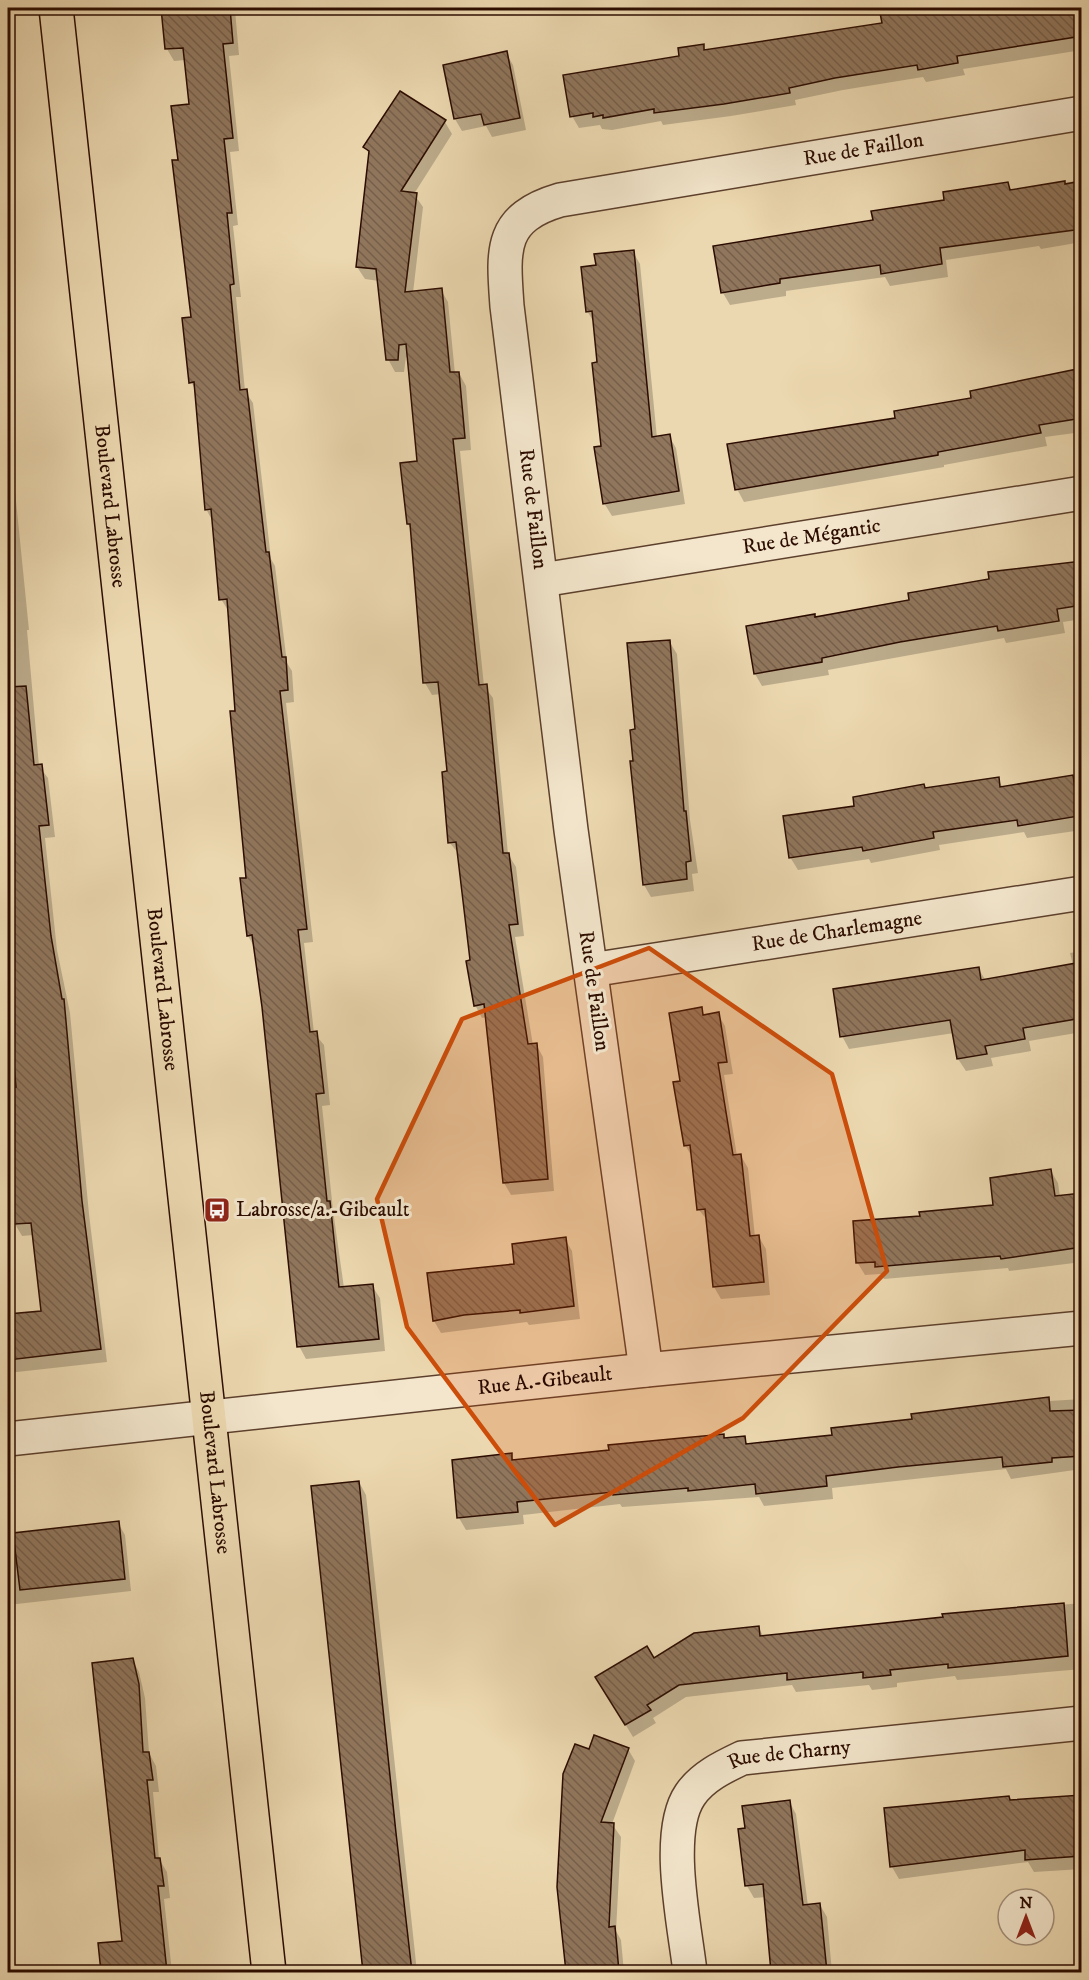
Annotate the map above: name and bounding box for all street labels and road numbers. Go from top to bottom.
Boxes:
street label: Rue de Faillon [801,127,926,172]
street label: Boulevard Labrosse [88,423,132,589]
street label: Rue de Faillon [513,447,553,571]
street label: Rue de Mégantic [740,513,883,561]
street label: Rue de Charlemagne [750,905,924,958]
street label: Boulevard Labrosse [141,906,184,1073]
street label: Rue de Faillon [573,929,615,1053]
street label: Rue A.-Gibeault [476,1361,614,1401]
street label: Boulevard Labrosse [193,1389,237,1556]
street label: Rue de Charny [723,1734,853,1776]

